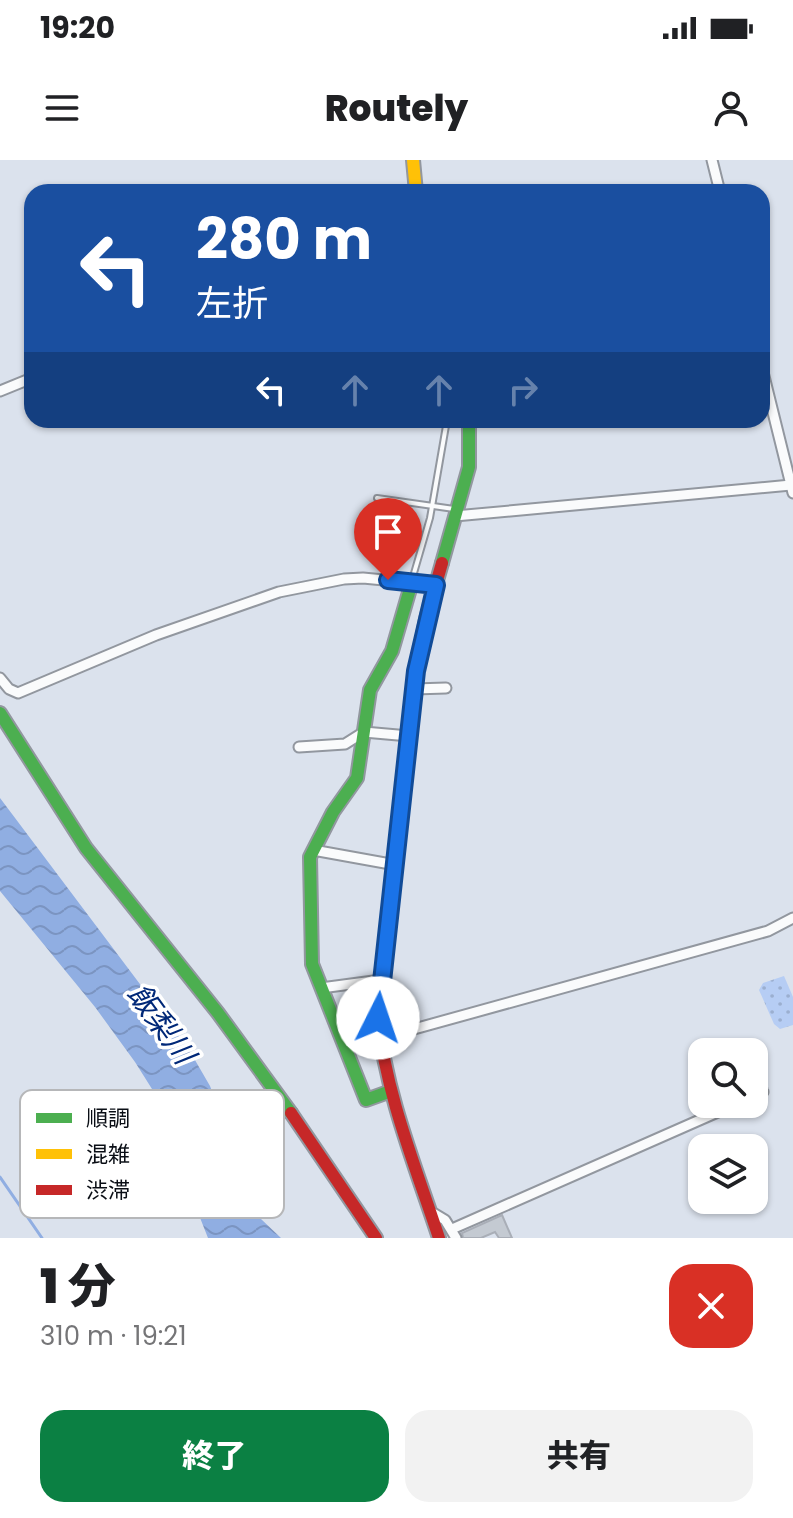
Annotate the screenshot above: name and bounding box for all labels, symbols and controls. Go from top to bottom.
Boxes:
text: 19:20 [40,6,115,49]
text: Routely [325,83,468,134]
icon: menu [40,86,84,130]
icon: person [709,86,753,130]
text: 280 m [196,200,372,279]
icon: left [64,216,168,320]
text: 左折 [196,278,268,329]
icon: left [249,368,293,412]
icon: ahead [333,368,377,412]
icon: ahead [417,368,461,412]
icon: right [501,368,545,412]
pin [354,498,422,580]
icon: arrive [366,510,410,554]
water label: 飯梨川 [118,975,207,1075]
position arrow [336,976,420,1060]
map controls [688,1038,768,1214]
button: search [688,1038,768,1118]
legend [20,1090,284,1218]
text: 順調 [86,1103,130,1134]
button: layers [688,1134,768,1214]
text: 混雑 [86,1139,130,1170]
text: 渋滞 [86,1175,130,1206]
text: 1 分 [40,1253,116,1320]
button: close [669,1264,753,1348]
text: 310 m · 19:21 [40,1318,187,1354]
button: 終了 [40,1410,389,1502]
button: 共有 [405,1410,753,1502]

